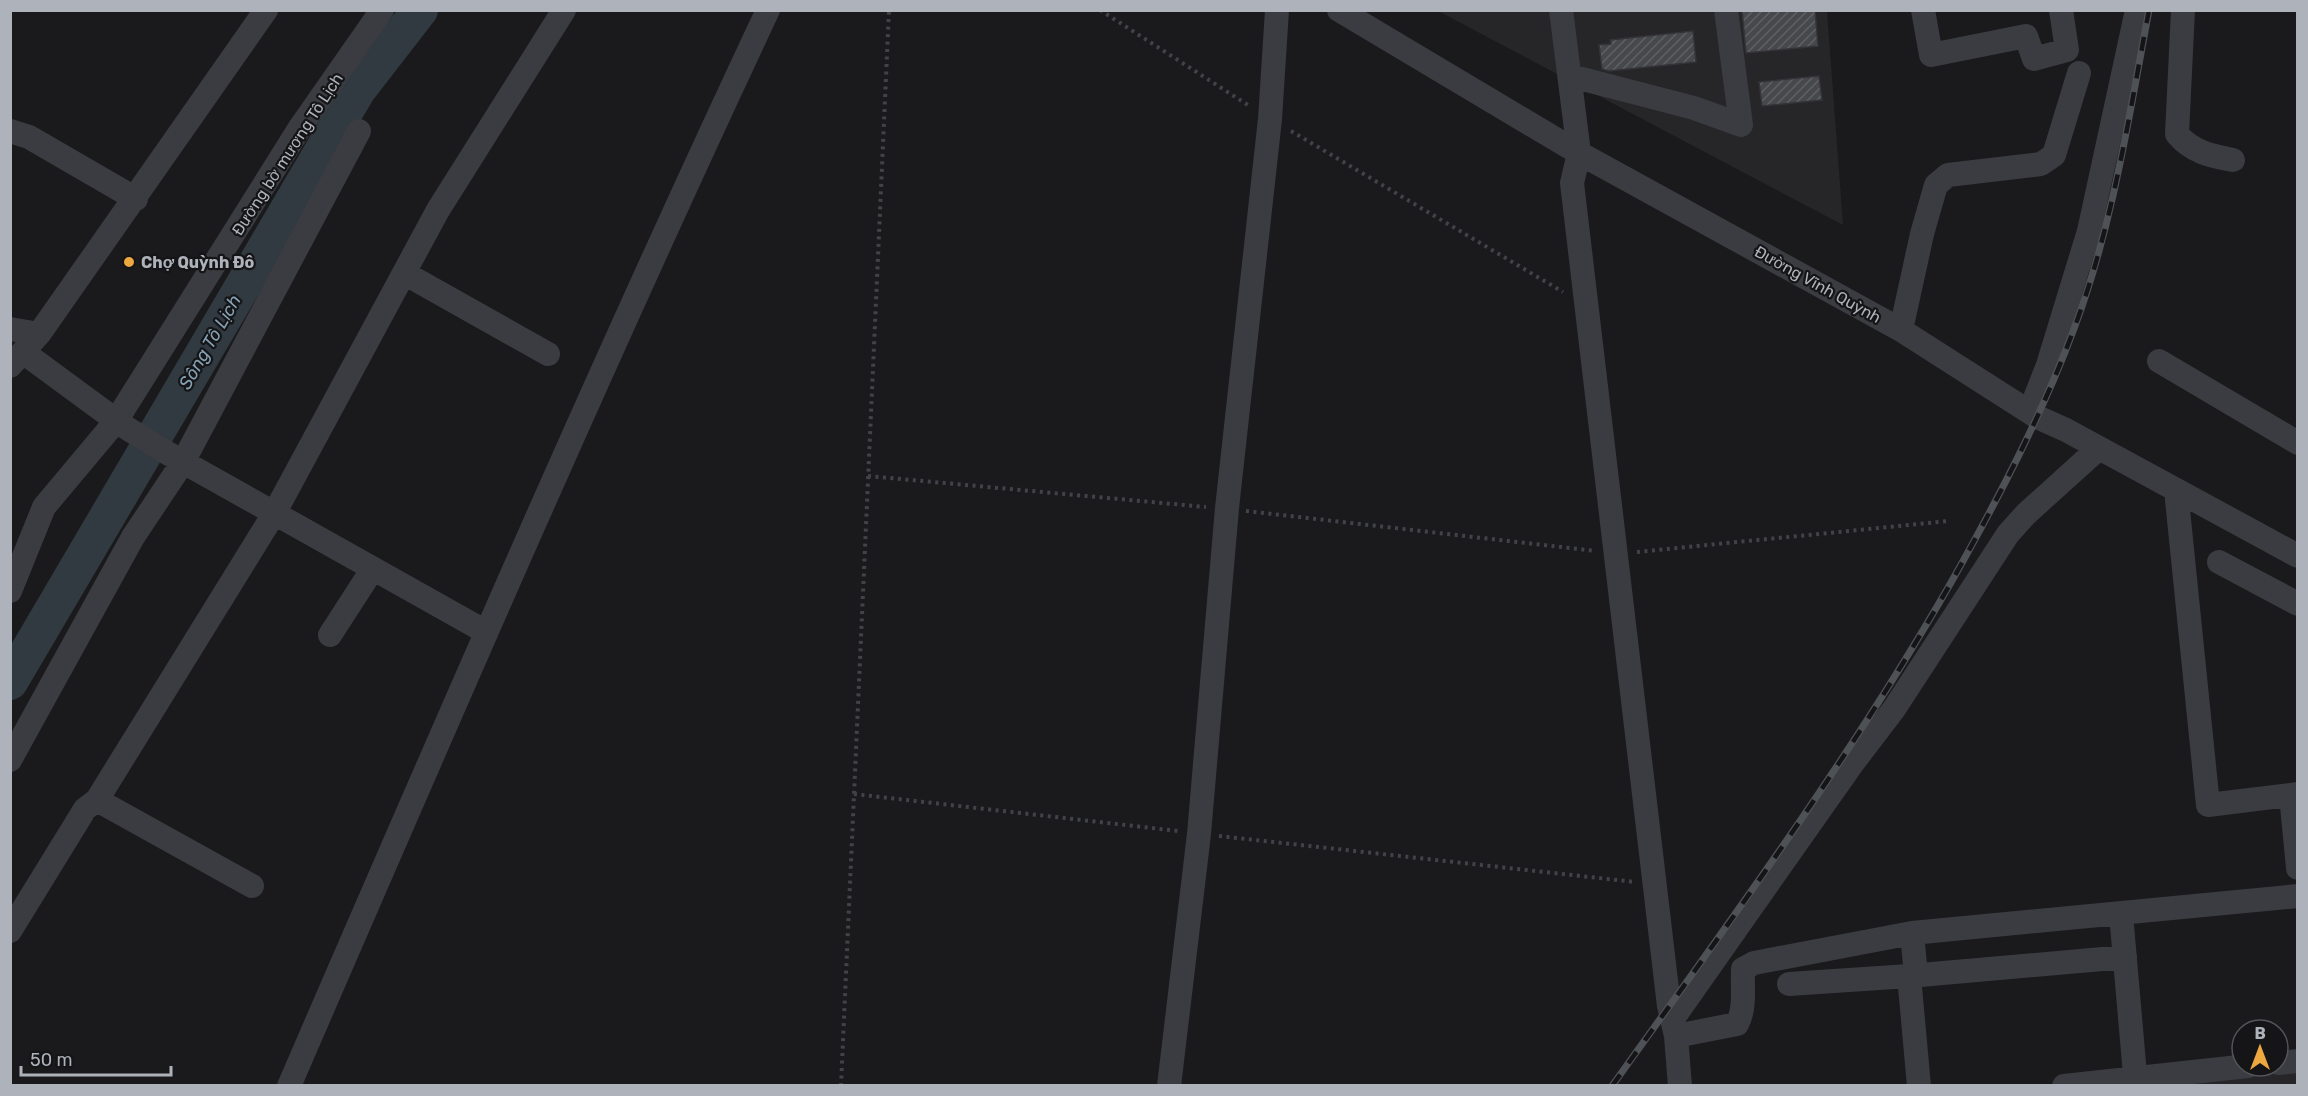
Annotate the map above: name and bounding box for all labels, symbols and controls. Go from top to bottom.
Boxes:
street label: Đường bờ mương Tô Lịch [228,70,347,239]
street label: Đường Vĩnh Quỳnh [1751,242,1884,327]
place label: Chợ Quỳnh Đô [141,253,254,272]
marker: Chợ Quỳnh Đô [122,255,136,269]
water label: Sông Tô Lịch [174,291,246,393]
north arrow [2230,1018,2290,1078]
text: B [2254,1024,2266,1043]
scale bar [21,1039,171,1077]
text: 50 m [30,1049,73,1071]

